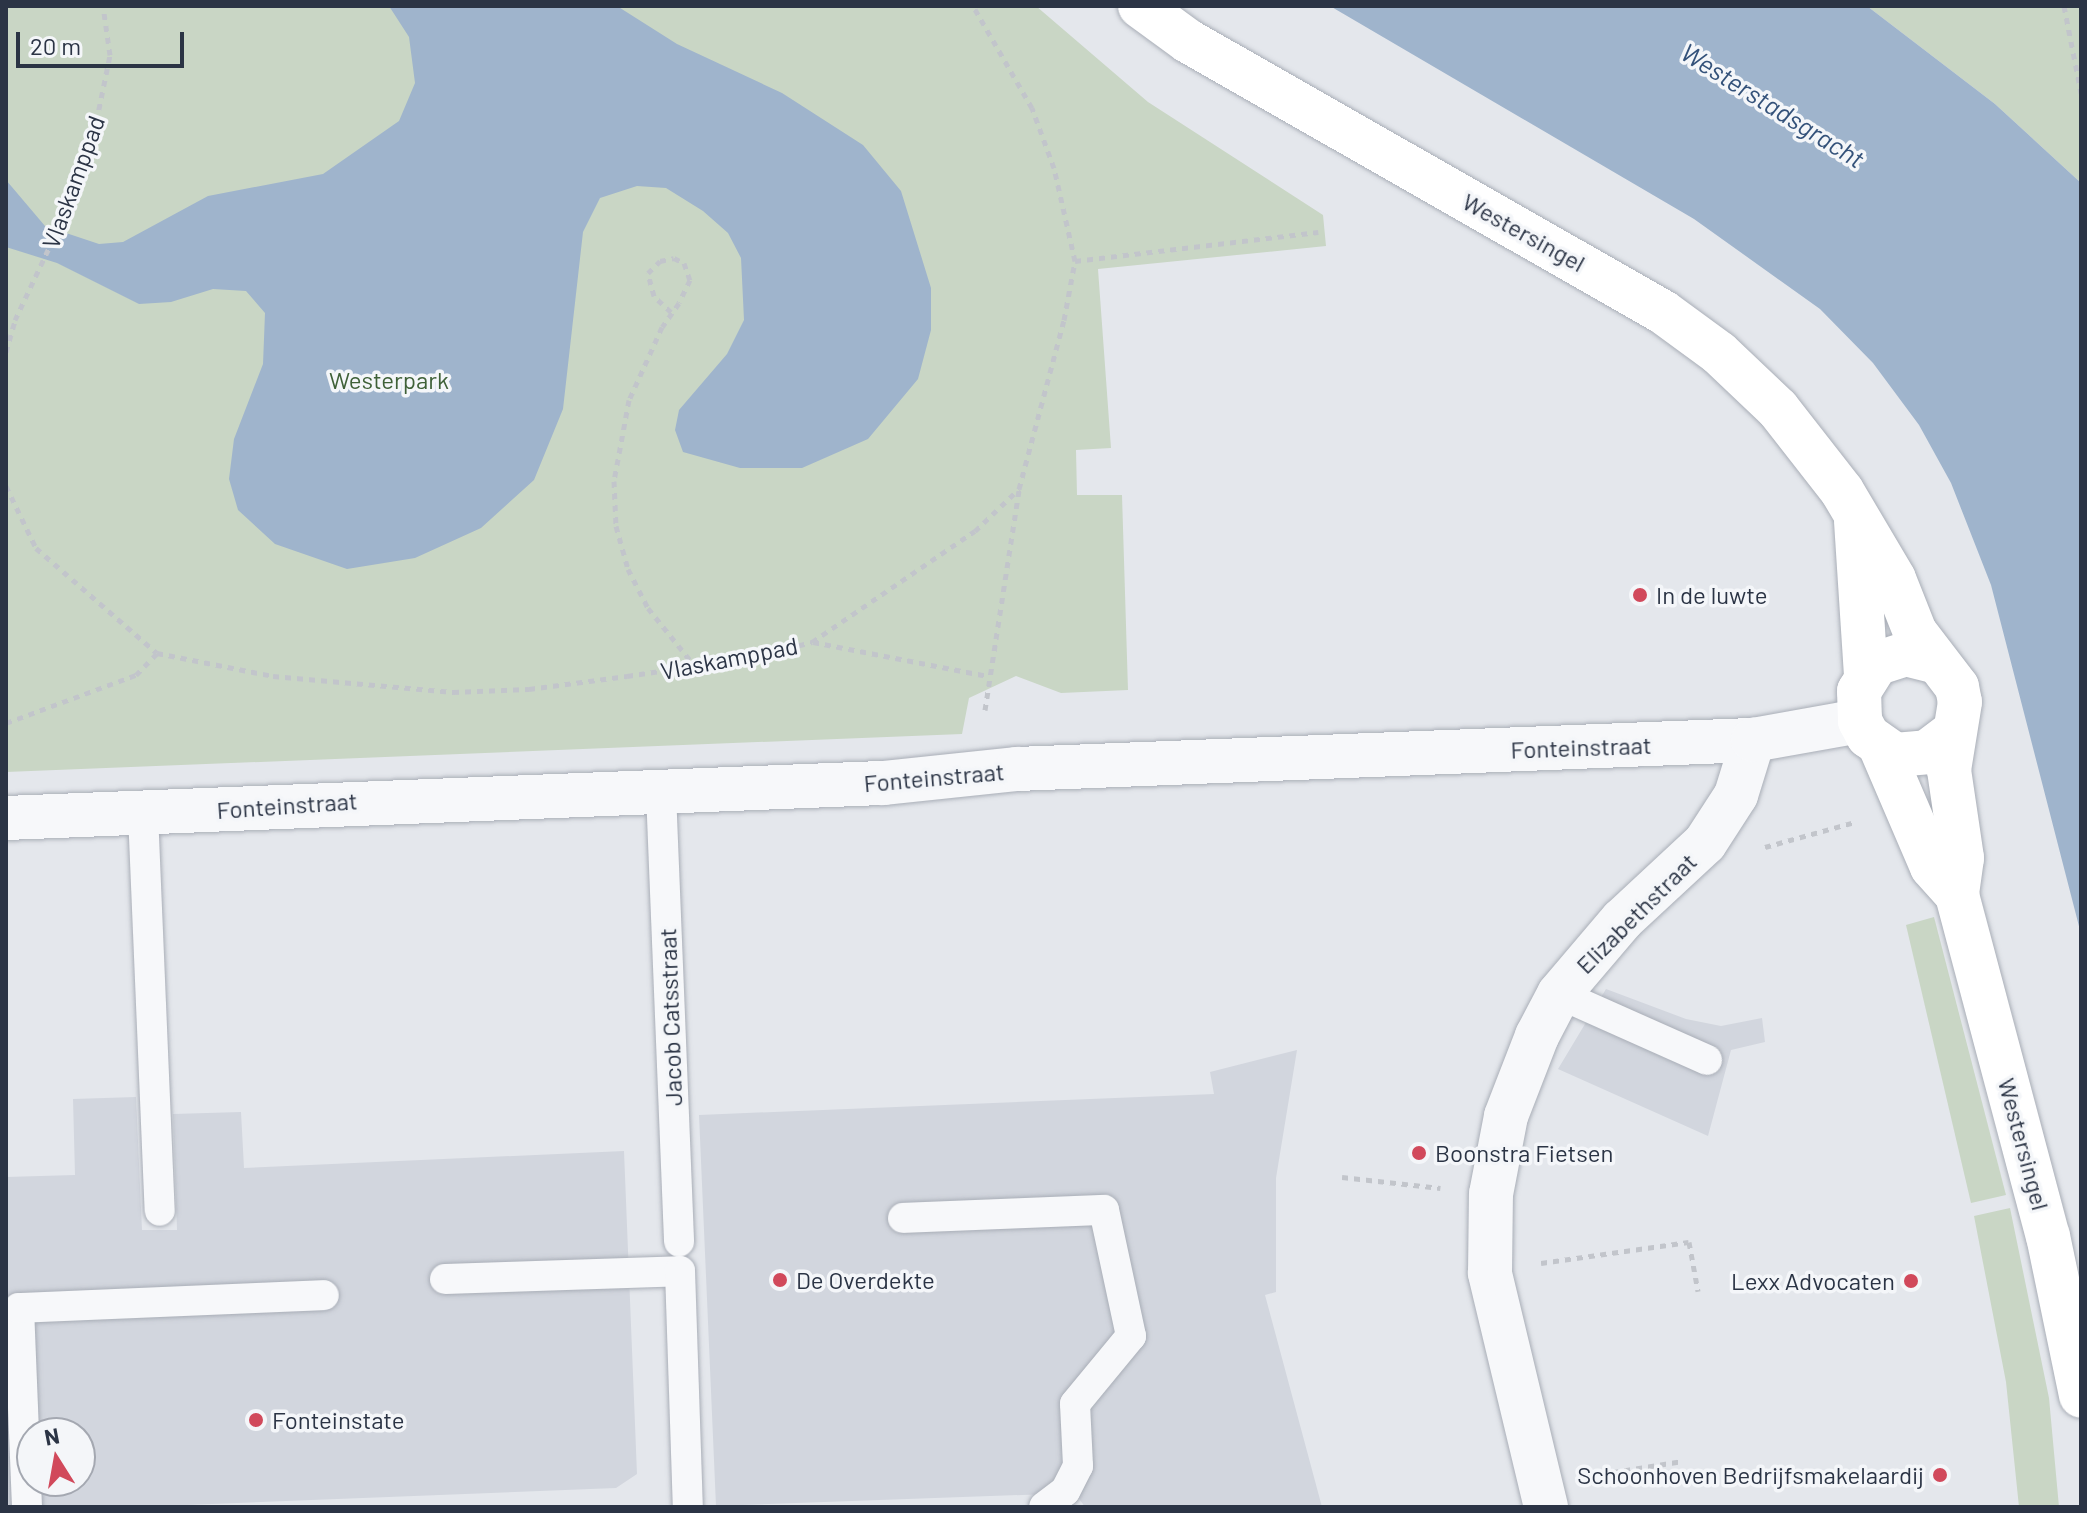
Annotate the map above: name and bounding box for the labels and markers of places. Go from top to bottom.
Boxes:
place label: In de luwte [1656,581,1768,609]
marker: In de luwte [1631,586,1649,604]
place label: Boonstra Fietsen [1435,1139,1614,1167]
marker: Boonstra Fietsen [1410,1144,1428,1162]
place label: De Overdekte [796,1266,935,1294]
place label: Lexx Advocaten [1731,1267,1895,1295]
marker: De Overdekte [771,1271,789,1289]
marker: Lexx Advocaten [1902,1272,1920,1290]
place label: Fonteinstate [272,1406,405,1434]
marker: Fonteinstate [247,1411,265,1429]
place label: Schoonhoven Bedrijfsmakelaardij [1577,1461,1924,1489]
marker: Schoonhoven Bedrijfsmakelaardij [1931,1466,1949,1484]

